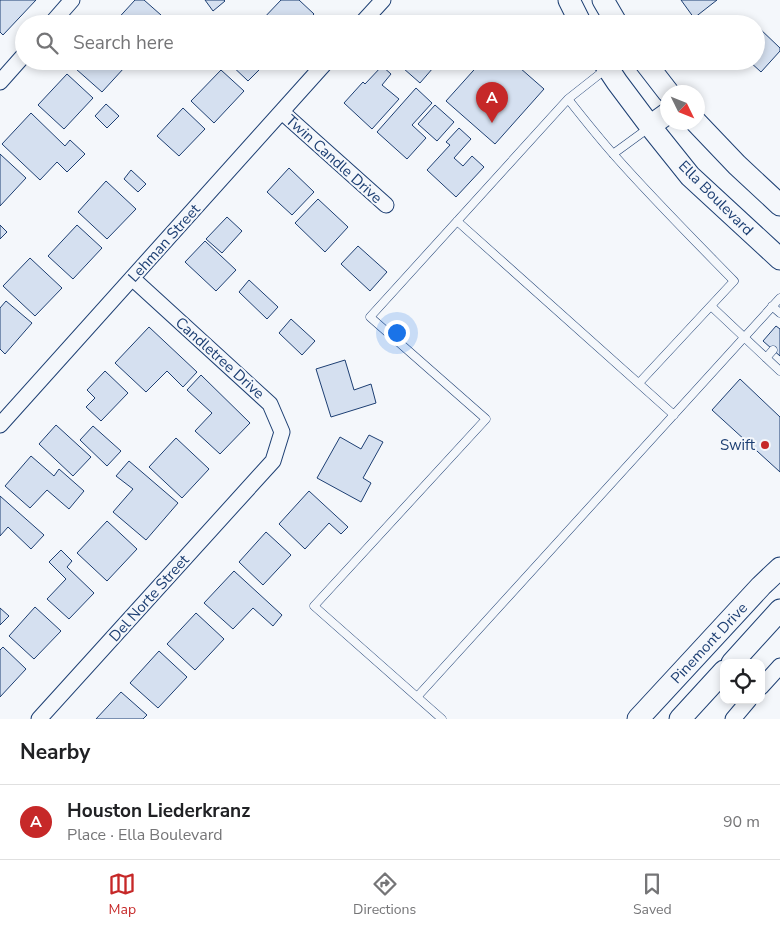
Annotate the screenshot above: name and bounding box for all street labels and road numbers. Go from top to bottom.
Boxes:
street label: Twin Candle Drive [281,110,387,208]
street label: Ella Boulevard [674,156,758,240]
street label: Lehman Street [124,199,205,286]
street label: Candletree Drive [171,313,269,403]
street label: Del Norte Street [105,550,194,646]
street label: Pinemont Drive [666,598,752,688]

